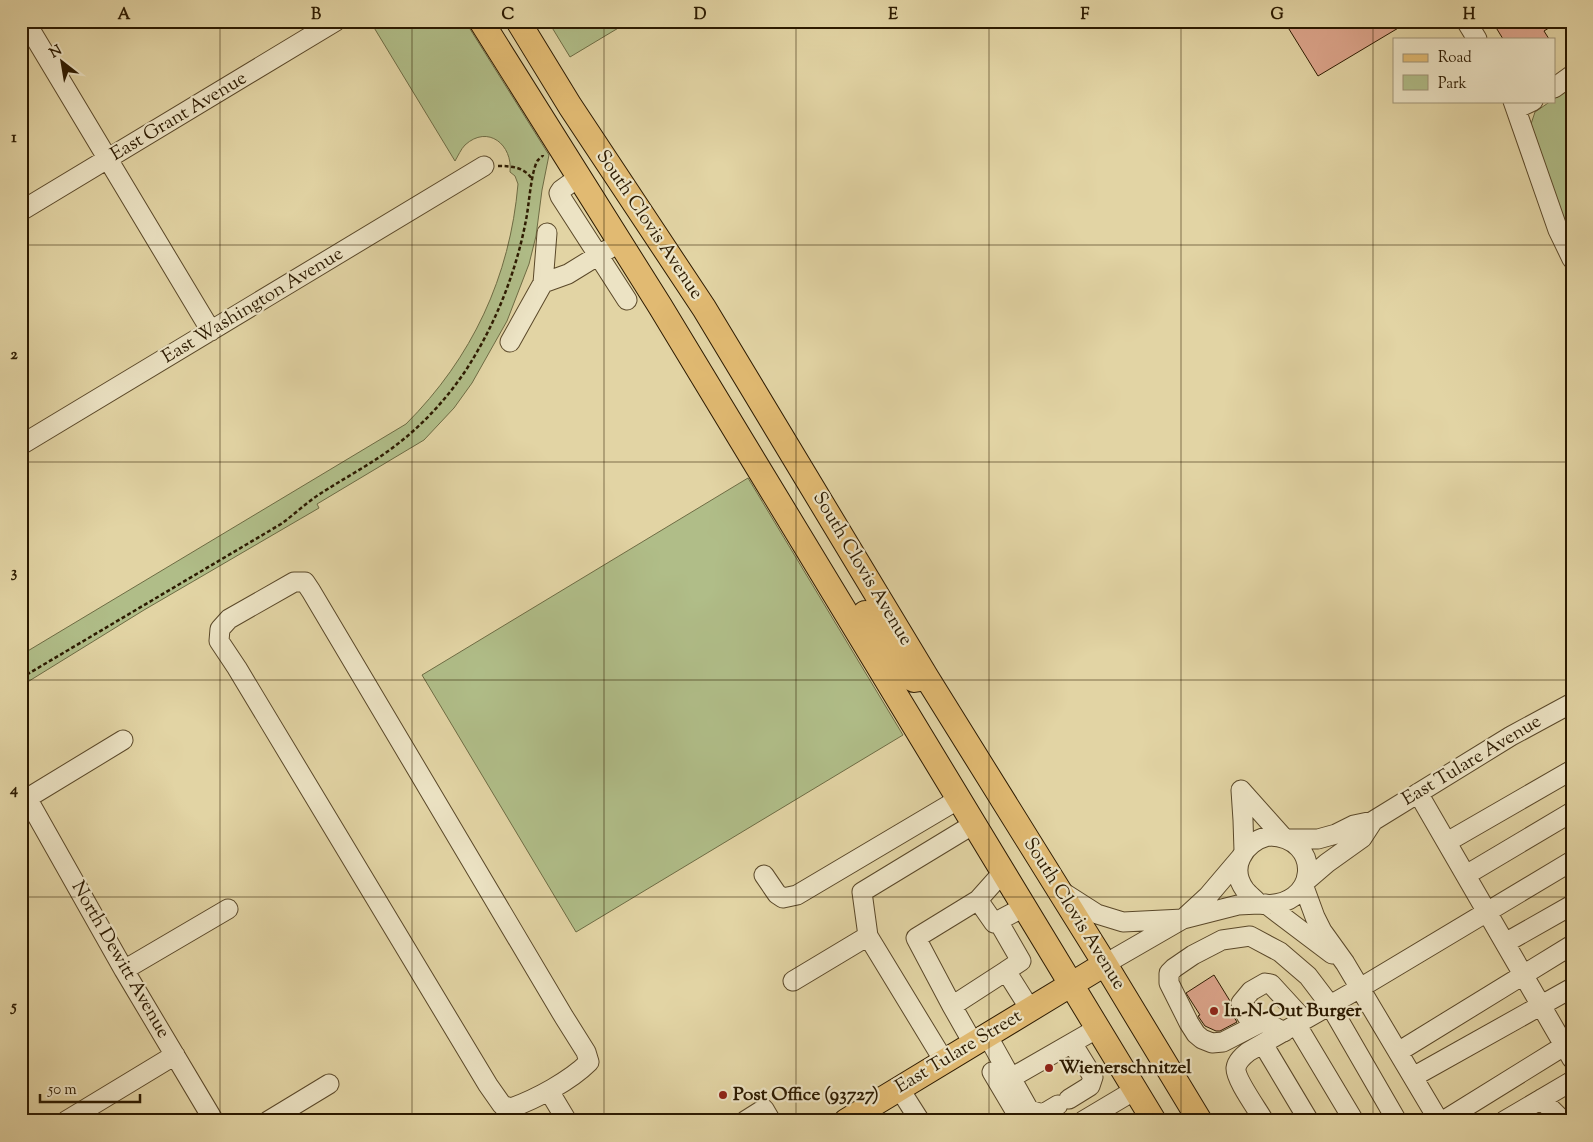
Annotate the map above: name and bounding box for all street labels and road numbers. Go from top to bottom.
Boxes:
street label: East Grant Avenue [106,66,252,168]
street label: South Clovis Avenue [589,145,709,305]
street label: East Washington Avenue [157,241,349,371]
street label: South Clovis Avenue [805,487,919,651]
street label: East Tulare Avenue [1397,709,1547,813]
street label: South Clovis Avenue [1016,833,1132,995]
street label: North Dewitt Avenue [64,876,176,1044]
street label: East Tulare Street [890,1003,1028,1101]

